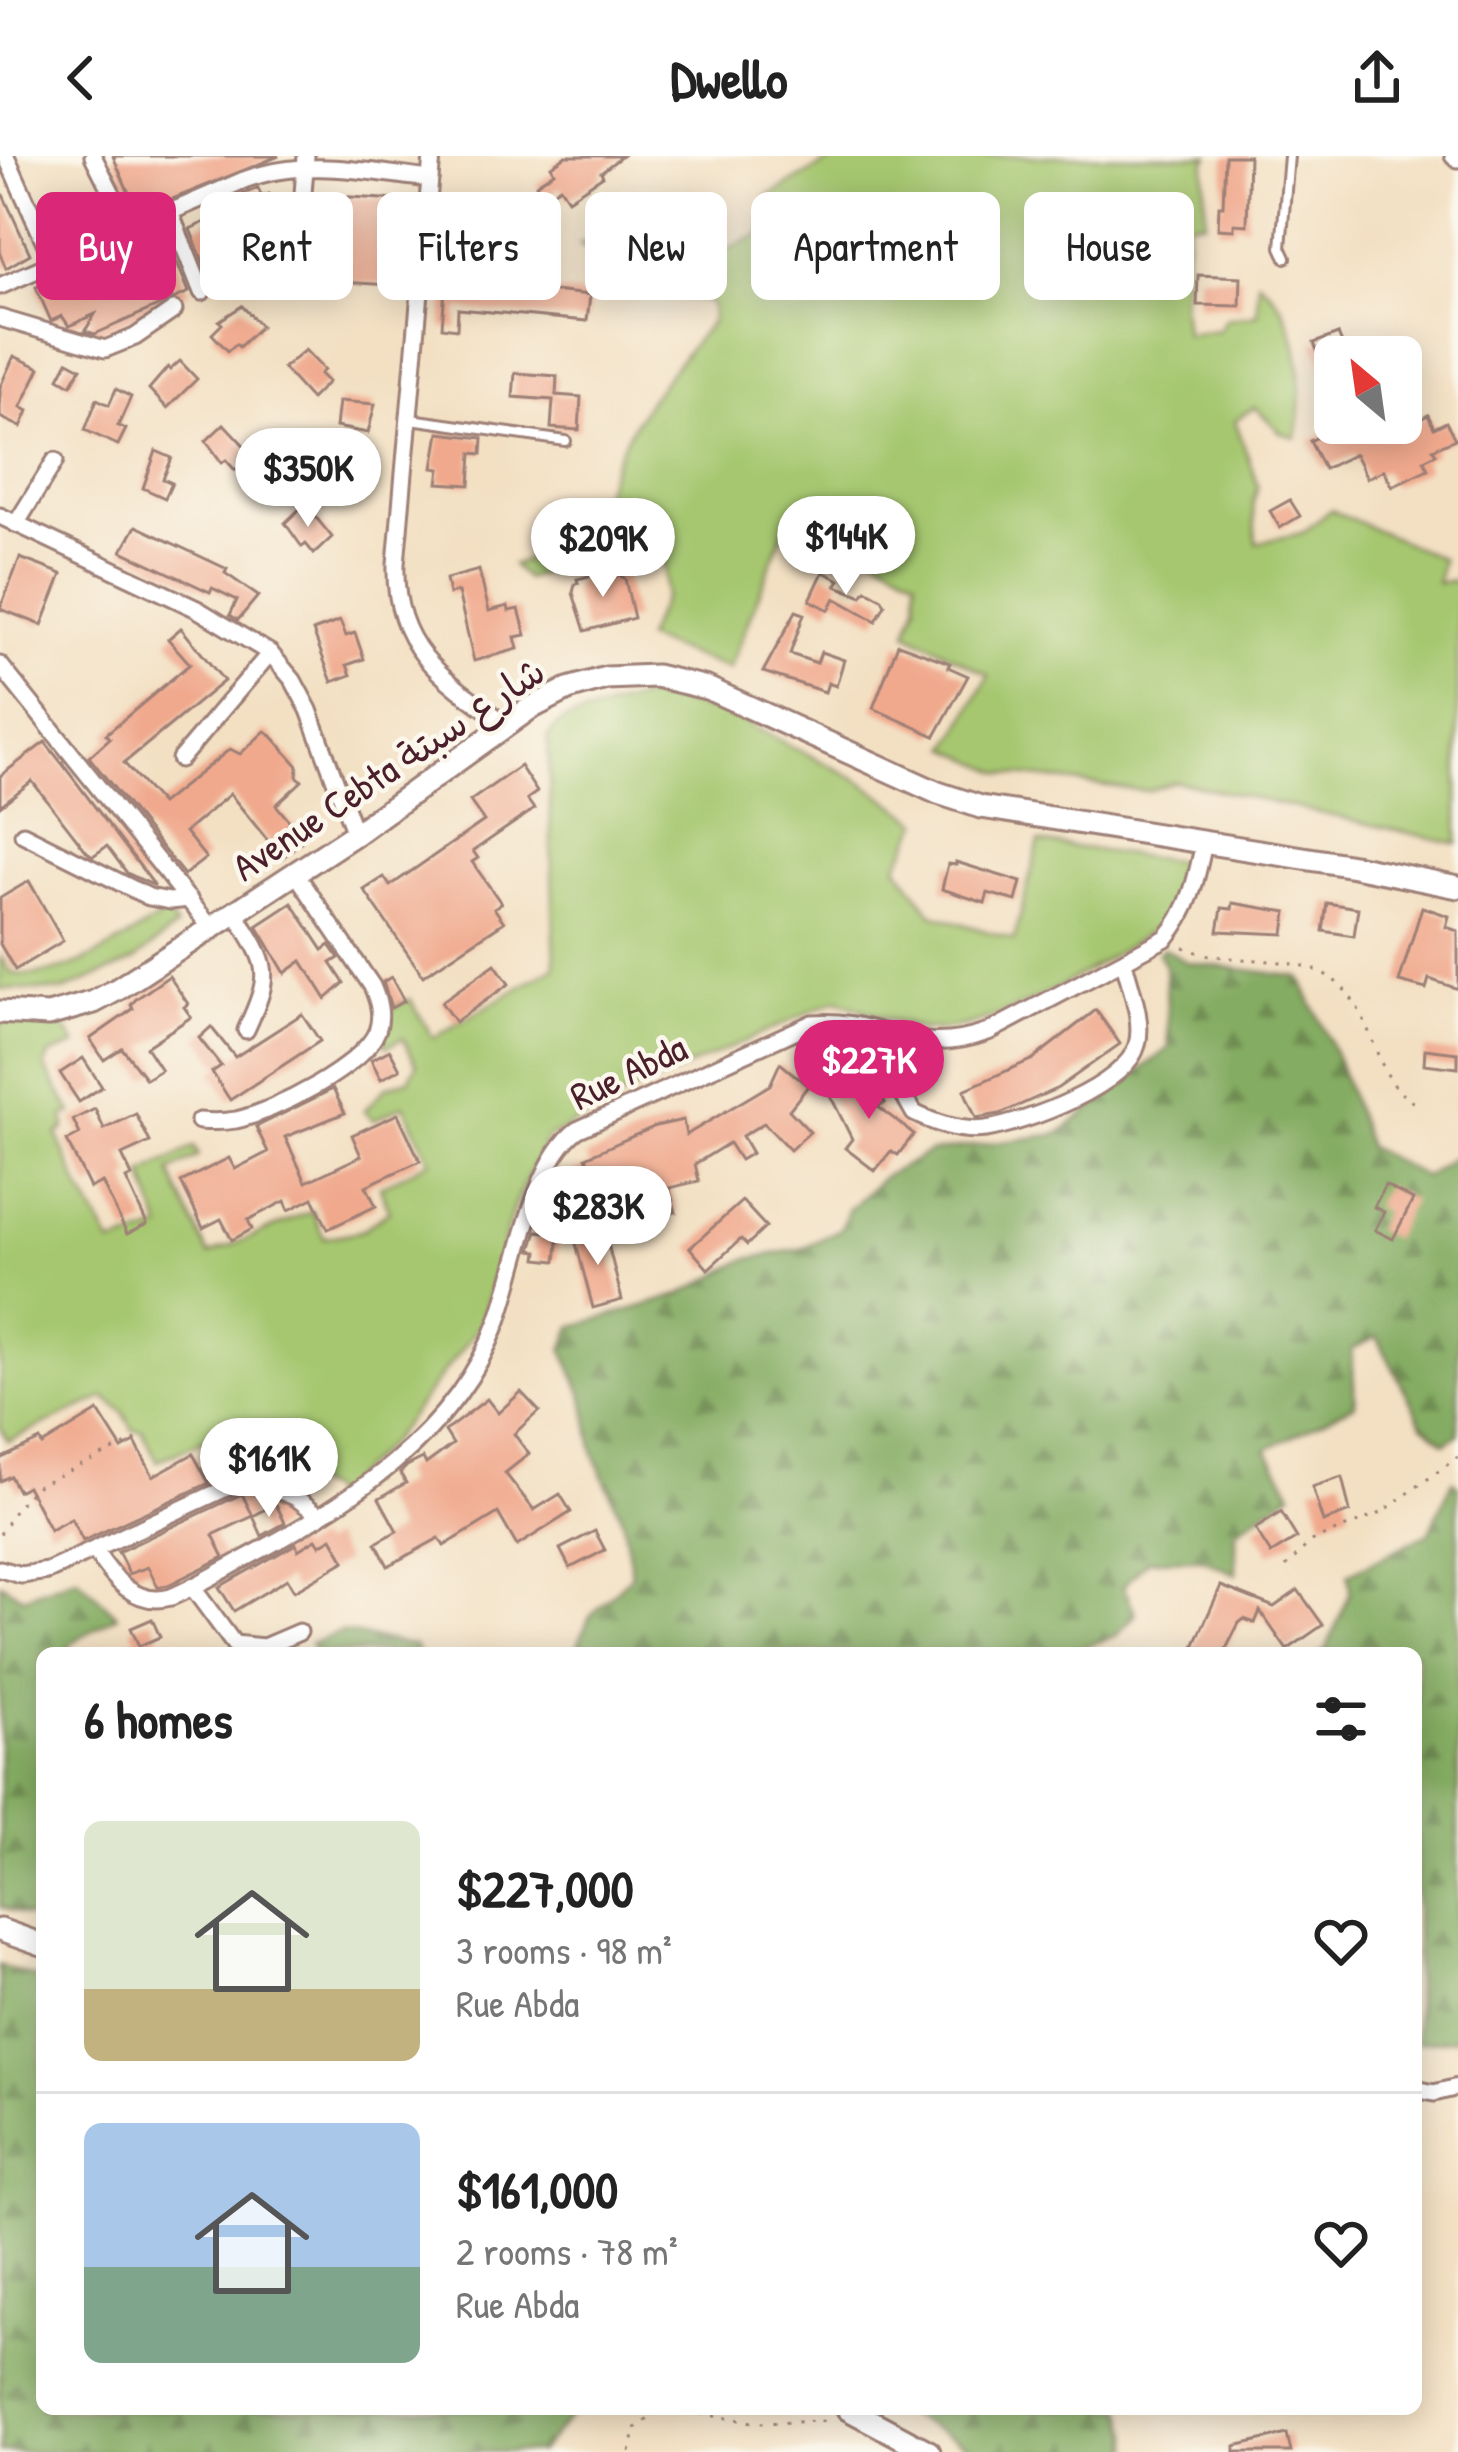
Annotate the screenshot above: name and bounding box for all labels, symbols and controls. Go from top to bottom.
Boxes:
text: Dwello [670,42,788,115]
icon: back [48,45,114,111]
icon: share [1344,45,1410,111]
chip: Buy [36,192,176,300]
chip: Rent [200,192,353,300]
chip: Filters [377,192,561,300]
chip: New [585,192,727,300]
chip: Apartment [751,192,1000,300]
chip: House [1024,192,1194,300]
north arrow [1314,336,1422,444]
map controls [1314,336,1422,444]
pin: $350K [224,428,392,530]
text: $350K [262,440,354,493]
pin: $144K [762,496,930,598]
pin: $209K [519,498,687,600]
text: $144K [804,508,888,561]
text: $209K [558,510,648,563]
street label: Avenue Cebta شارع سبتة [221,644,556,894]
street label: Rue Abda [561,1020,695,1122]
pin: $227K [785,1020,953,1122]
text: $227K [821,1032,917,1085]
pin: $283K [514,1166,682,1268]
text: $283K [552,1178,644,1231]
pin: $161K [185,1418,353,1520]
text: $161K [227,1430,311,1483]
text: 6 homes [84,1685,233,1754]
icon: filters [1308,1686,1374,1752]
text: $227,000 [456,1854,634,1923]
icon: home [180,1869,324,2013]
icon: heart [1308,1908,1374,1974]
text: 3 rooms · 98 m² [456,1923,672,1976]
text: Rue Abda [456,1976,579,2029]
text: $161,000 [456,2155,618,2224]
icon: home [180,2171,324,2315]
icon: heart [1308,2210,1374,2276]
text: 2 rooms · 78 m² [456,2224,678,2277]
text: Rue Abda [456,2277,579,2330]

